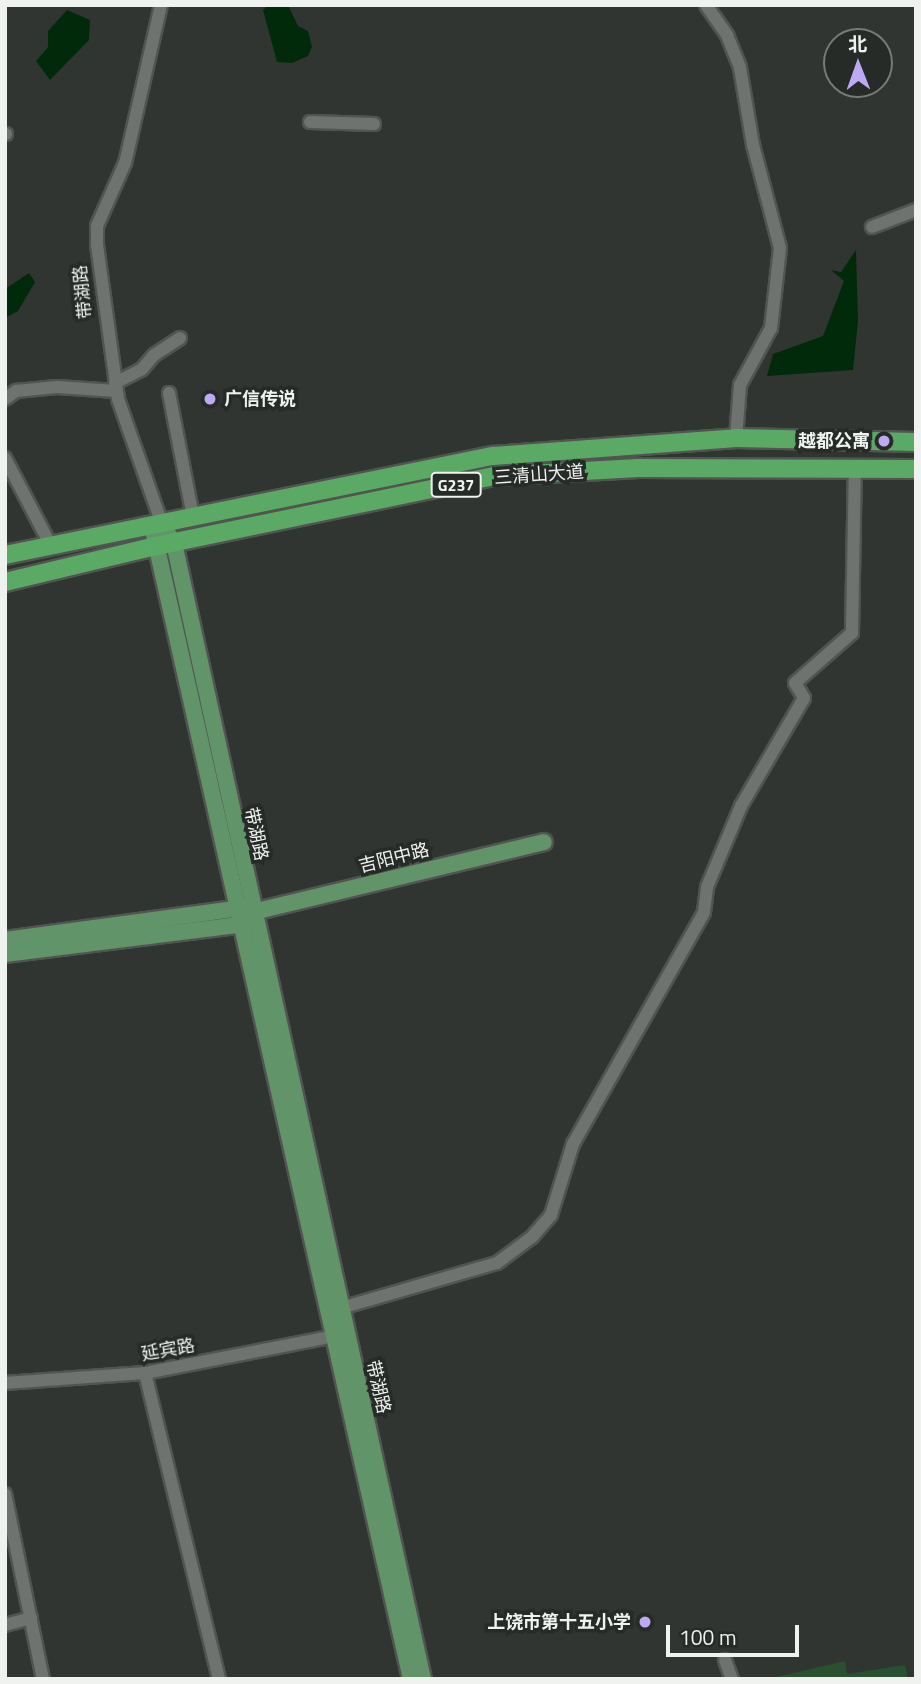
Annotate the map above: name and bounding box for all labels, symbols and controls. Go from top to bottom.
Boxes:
north arrow [823,28,893,98]
text: 北 [848,29,867,58]
street label: 带湖路 [69,264,97,320]
place label: 广信传说 [224,388,296,410]
marker: 广信传说 [202,391,218,407]
place label: 越都公寓 [798,430,870,452]
marker: 越都公寓 [876,433,892,449]
street label: 三清山大道 [493,461,585,489]
road number: G237 [430,472,482,498]
street label: 带湖路 [240,805,272,863]
street label: 吉阳中路 [356,839,432,877]
street label: 延宾路 [140,1335,196,1365]
street label: 带湖路 [361,1358,395,1416]
scale bar [669,1610,802,1654]
place label: 上饶市第十五小学 [487,1611,631,1633]
marker: 上饶市第十五小学 [637,1614,653,1630]
text: 100 m [679,1621,736,1653]

